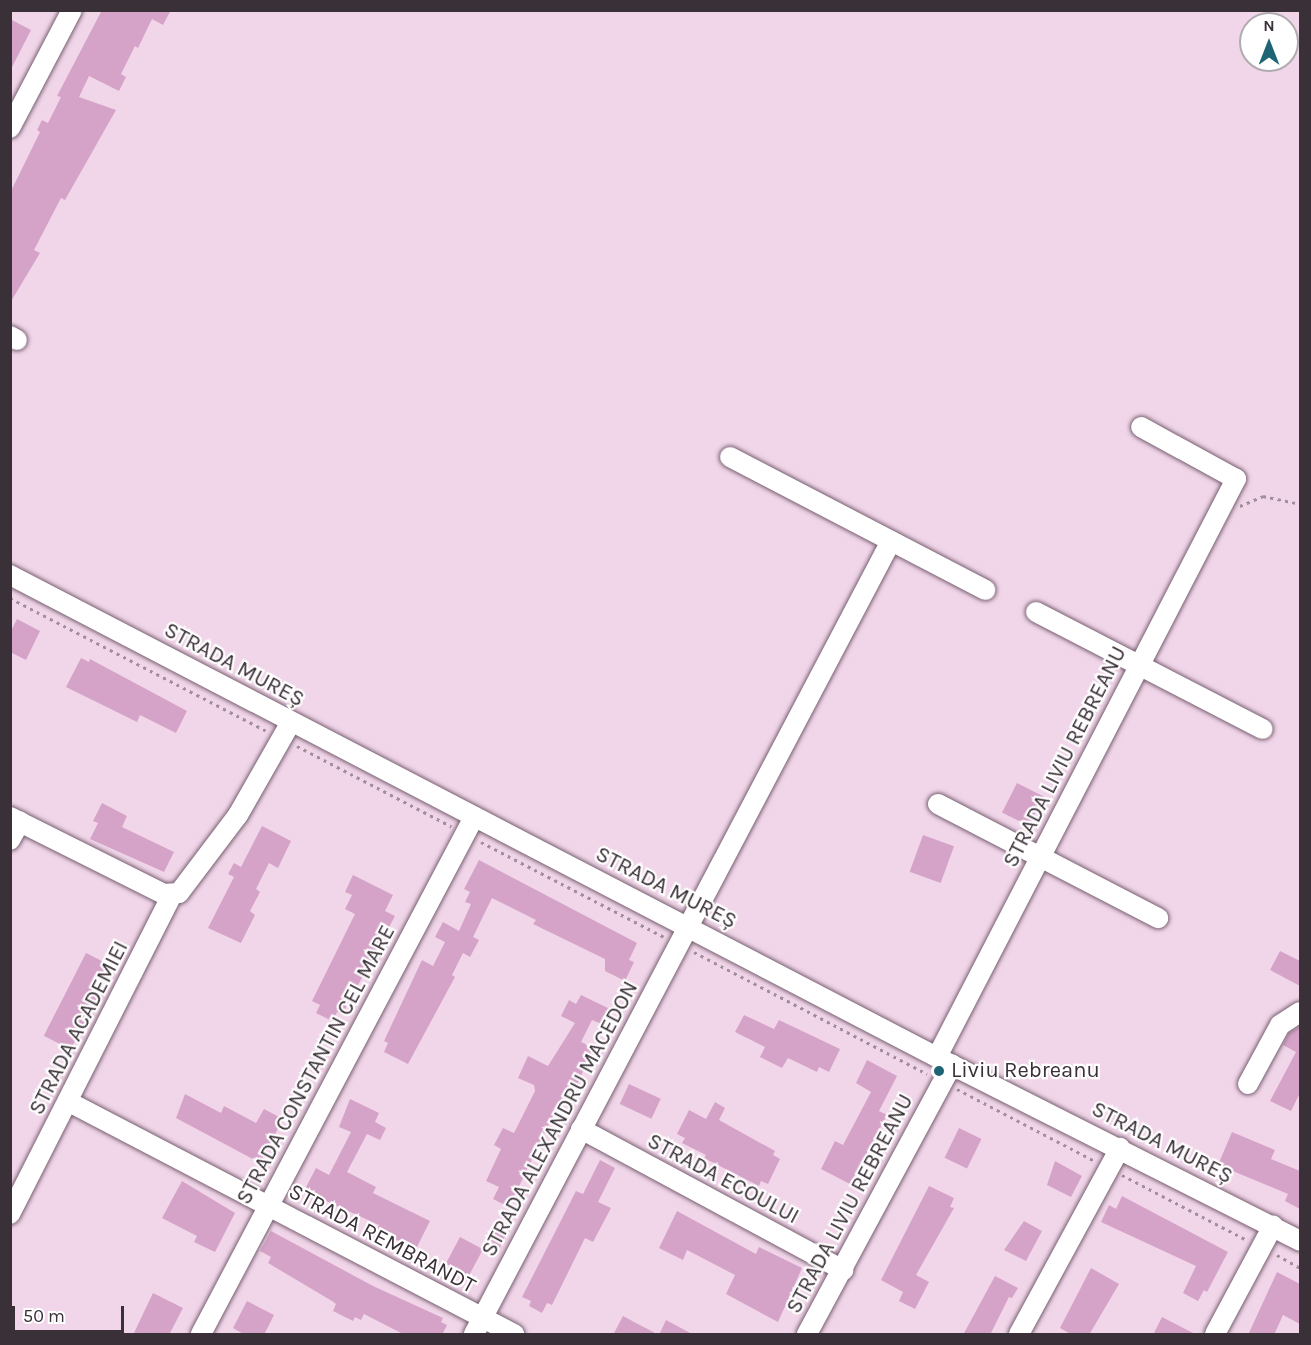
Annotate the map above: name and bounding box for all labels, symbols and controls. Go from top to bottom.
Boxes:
north arrow [1239,12,1299,72]
text: N [1263,16,1275,35]
street label: STRADA MUREȘ [159,617,309,713]
street label: STRADA LIVIU REBREANU [998,642,1132,872]
street label: STRADA MUREȘ [591,841,741,935]
street label: STRADA CONSTANTIN CEL MARE [231,921,401,1209]
street label: STRADA ACADEMIEI [24,937,134,1119]
street label: STRADA ALEXANDRU MACEDON [476,977,644,1261]
place label: Liviu Rebreanu [951,1058,1100,1084]
marker: Liviu Rebreanu [932,1064,946,1078]
street label: STRADA LIVIU REBREANU [781,1090,919,1318]
street label: STRADA MUREȘ [1087,1096,1237,1190]
street label: STRADA ECOULUI [643,1128,803,1230]
street label: STRADA REMBRANDT [284,1179,480,1299]
scale bar [15,1294,128,1332]
text: 50 m [23,1305,65,1327]

